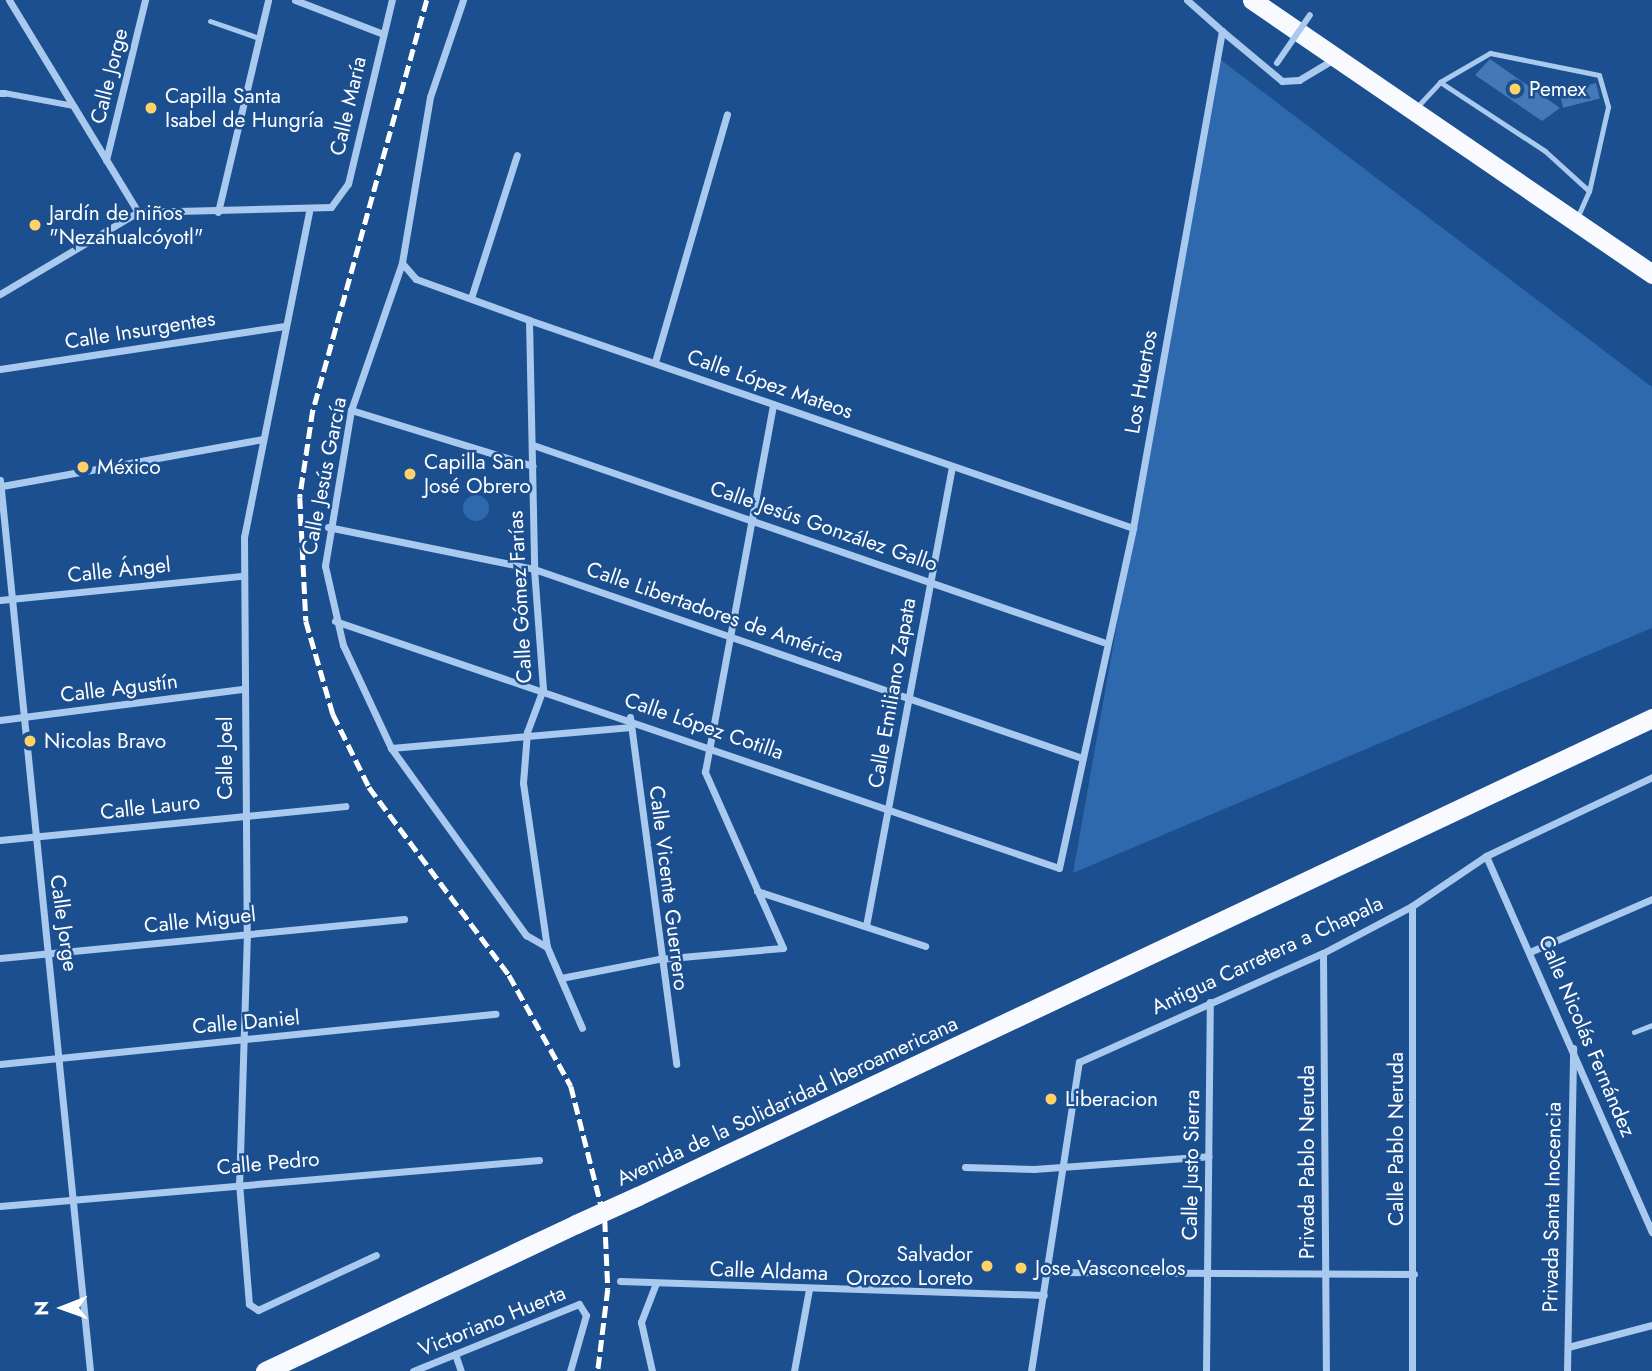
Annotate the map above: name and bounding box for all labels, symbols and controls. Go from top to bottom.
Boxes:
street label: Calle Jorge [85,26,133,126]
street label: Calle María [324,54,372,158]
place label: Pemex [1529,76,1586,102]
marker: Pemex [1507,81,1523,97]
place label: Capilla Santa Isabel de Hungría [165,83,324,133]
marker: Capilla Santa Isabel de Hungría [143,100,159,116]
place label: Jardín de niños "Nezahualcóyotl" [49,200,203,250]
marker: Jardín de niños "Nezahualcóyotl" [27,217,43,233]
street label: Calle Insurgentes [63,306,217,354]
street label: Los Huertos [1120,328,1162,436]
street label: Calle López Mateos [684,344,856,424]
street label: Calle Jesús García [296,395,352,557]
place label: Capilla San José Obrero [424,449,531,499]
place label: México [97,454,161,480]
marker: México [75,459,91,475]
marker: Capilla San José Obrero [402,466,418,482]
street label: Calle Jesús González Gallo [707,475,941,577]
street label: Calle Gómez Farías [503,510,537,684]
street label: Calle Ángel [66,552,172,588]
street label: Calle Libertadores de América [583,556,847,668]
street label: Calle Emiliano Zapata [863,596,921,790]
street label: Calle Agustín [59,668,179,708]
street label: Calle López Cotilla [621,687,787,765]
street label: Calle Joel [212,716,238,800]
place label: Nicolas Bravo [44,728,166,754]
marker: Nicolas Bravo [22,733,38,749]
street label: Calle Vicente Guerrero [644,784,694,992]
street label: Calle Lauro [99,789,201,825]
street label: Calle Jorge [45,873,83,973]
street label: Antigua Carretera a Chapala [1147,890,1387,1020]
street label: Calle Miguel [143,902,257,938]
street label: Calle Nicolás Fernández [1533,931,1641,1141]
street label: Calle Daniel [191,1005,301,1039]
street label: Avenida de la Solidaridad Iberoamericana [612,1011,962,1191]
street label: Calle Pablo Neruda [1383,1052,1409,1226]
street label: Privada Pablo Neruda [1294,1065,1320,1259]
place label: Liberacion [1065,1086,1158,1112]
street label: Calle Justo Sierra [1177,1089,1205,1241]
marker: Liberacion [1043,1091,1059,1107]
street label: Privada Santa Inocencia [1538,1101,1566,1313]
street label: Calle Pedro [215,1146,321,1180]
place label: Salvador Orozco Loreto [846,1241,973,1291]
place label: Jose Vasconcelos [1035,1255,1186,1281]
street label: Calle Aldama [709,1256,829,1286]
marker: Salvador Orozco Loreto [979,1258,995,1274]
marker: Jose Vasconcelos [1013,1260,1029,1276]
north arrow [28,1273,98,1343]
street label: Victoriano Huerta [415,1280,569,1362]
text: N [28,1301,55,1316]

